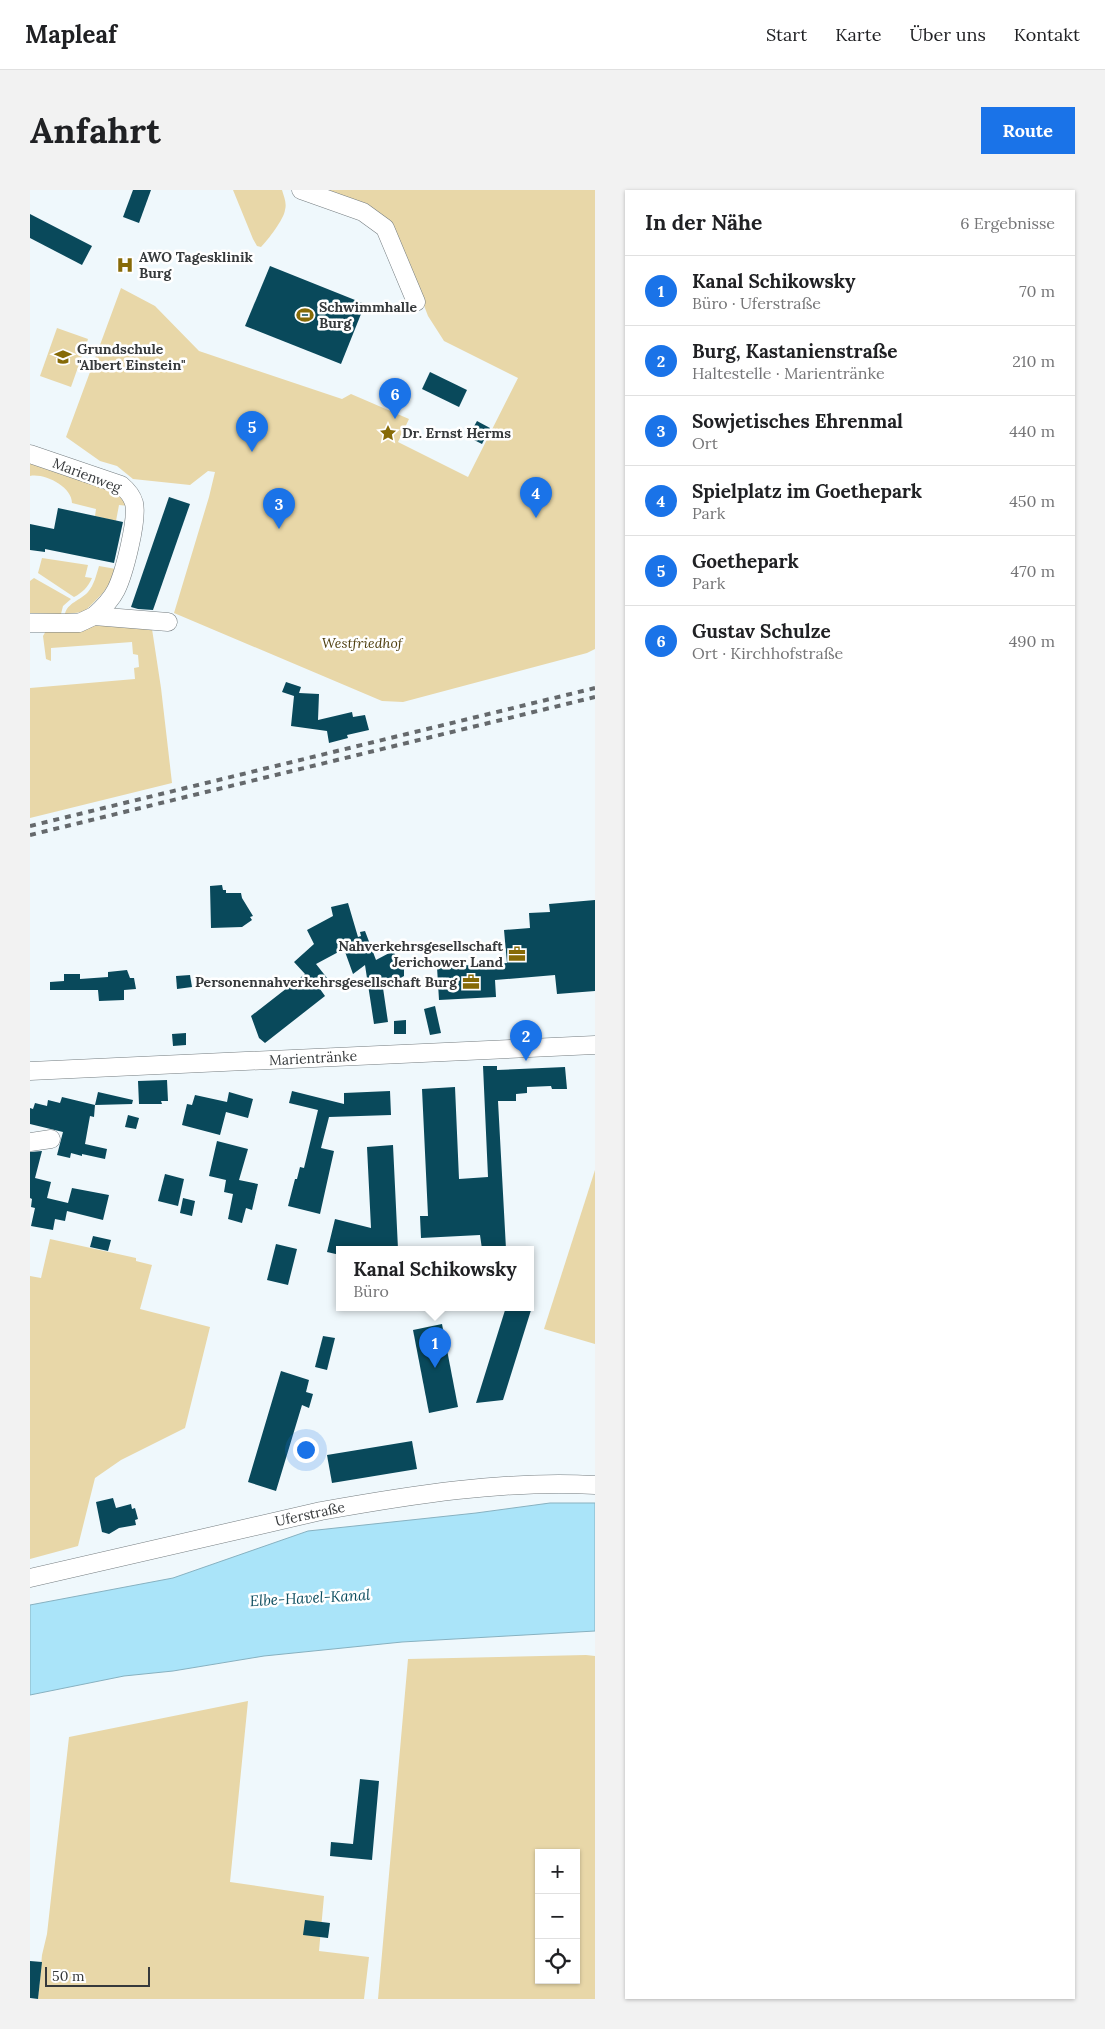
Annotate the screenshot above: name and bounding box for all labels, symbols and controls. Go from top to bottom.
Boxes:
text: Mapleaf [25,19,117,50]
text: Start [766,23,807,46]
text: Karte [835,23,881,46]
text: Über uns [909,23,986,46]
text: Kontakt [1014,23,1080,46]
button: Route [981,107,1075,154]
text: Anfahrt [30,108,161,153]
text: In der Nähe [645,209,762,236]
text: 6 Ergebnisse [960,213,1055,233]
place label: AWO Tagesklinik Burg [139,248,253,282]
hospital icon: AWO Tagesklinik Burg [115,255,135,275]
text: Kanal Schikowsky [692,269,855,293]
text: 1 [658,281,664,301]
text: 70 m [1019,281,1055,301]
text: Büro · Uferstraße [692,293,821,313]
place label: Schwimmhalle Burg [319,298,418,332]
sports icon: Schwimmhalle Burg [295,305,315,325]
text: Burg, Kastanienstraße [692,339,897,363]
place label: Grundschule "Albert Einstein" [77,340,186,374]
school or university icon: Grundschule "Albert Einstein" [53,347,73,367]
text: 2 [657,351,665,371]
text: 210 m [1012,351,1055,371]
text: Haltestelle · Marientränke [692,363,885,383]
pin: 6 [379,378,411,419]
text: Sowjetisches Ehrenmal [692,409,903,433]
pin: 5 [236,411,268,452]
text: 3 [657,421,665,441]
text: 440 m [1009,421,1055,441]
place icon: Dr. Ernst Herms [378,423,398,443]
place label: Dr. Ernst Herms [402,424,511,442]
text: Ort [692,433,718,453]
street label: Marienweg [50,454,124,496]
pin: 4 [520,477,552,518]
text: Spielplatz im Goethepark [692,479,922,503]
pin: 3 [263,488,295,529]
text: 4 [657,491,665,511]
text: 450 m [1009,491,1055,511]
text: Park [692,503,725,523]
text: Goethepark [692,549,799,573]
text: 5 [657,561,665,581]
text: 470 m [1011,561,1055,581]
text: Park [692,573,725,593]
text: Gustav Schulze [692,619,831,643]
text: 6 [656,631,666,651]
text: 490 m [1009,631,1055,651]
park label: Westfriedhof [322,634,404,652]
text: Ort · Kirchhofstraße [692,643,843,663]
place label: Nahverkehrsgesellschaft Jerichower Land [338,937,503,971]
office icon: Nahverkehrsgesellschaft Jerichower Land [507,944,527,964]
office icon: Personennahverkehrsgesellschaft Burg [461,972,481,992]
place label: Personennahverkehrsgesellschaft Burg [195,973,458,991]
pin: 2 [510,1020,542,1061]
street label: Marientränke [269,1047,358,1069]
popup [336,1246,534,1311]
text: Kanal Schikowsky [353,1257,517,1281]
text: Büro [353,1281,389,1301]
pin: 1 [419,1327,451,1368]
your location [293,1437,319,1463]
street label: Uferstraße [273,1498,347,1530]
water label: Elbe-Havel-Kanal [249,1585,372,1610]
map controls [535,1849,580,1984]
button: + [535,1849,580,1894]
button: − [535,1894,580,1939]
button: locate [535,1939,580,1984]
scale bar [45,1964,150,1987]
text: 50 m [52,1967,85,1985]

